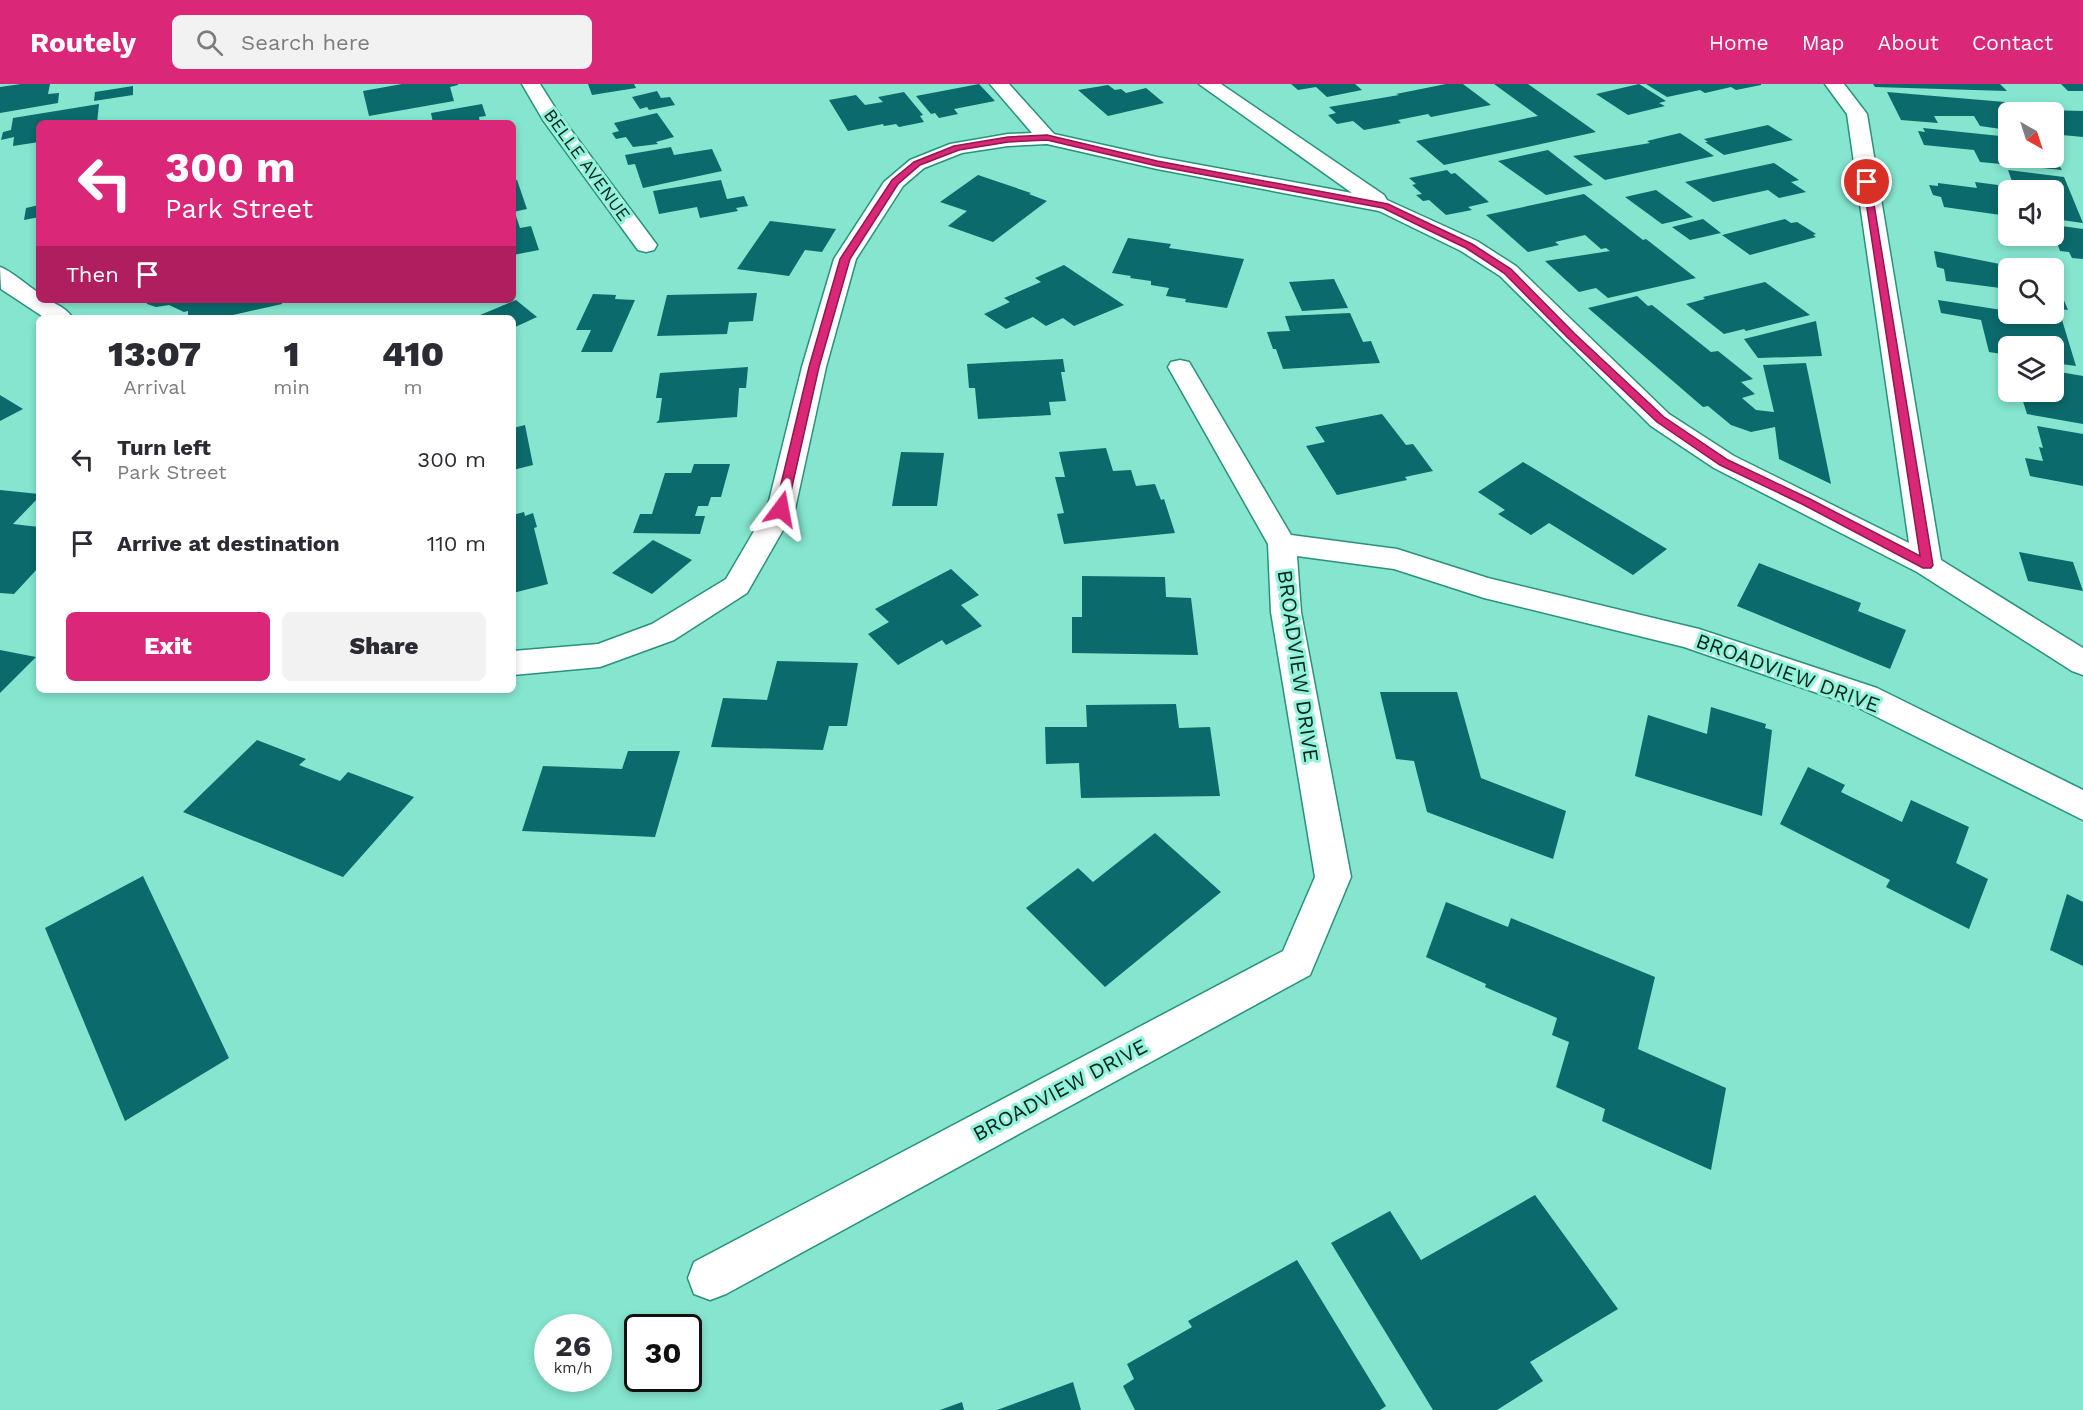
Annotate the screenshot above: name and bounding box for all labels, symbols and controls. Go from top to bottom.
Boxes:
search box [172,15,592,69]
text: Routely [30,26,136,59]
icon: search [193,26,226,59]
text: Search here [241,30,370,55]
text: Home [1709,30,1769,55]
text: Map [1802,30,1845,55]
text: About [1878,30,1939,55]
text: Contact [1972,30,2053,55]
north arrow [1998,102,2064,168]
map controls [1998,102,2064,402]
street label: BELLE AVENUE [540,105,635,225]
text: 300 m [165,143,296,192]
icon: left [66,144,144,222]
pin [1841,156,1892,207]
icon: arrive [1850,165,1883,198]
button: sound [1998,180,2064,246]
text: Park Street [165,193,313,225]
icon: arrive [131,258,164,291]
button: search [1998,258,2064,324]
text: Then [66,262,119,287]
text: 13:07 [108,333,201,375]
text: 1 [284,333,300,375]
text: 410 [382,333,444,375]
button: layers [1998,336,2064,402]
text: Arrival [123,375,186,399]
text: min [273,375,310,399]
text: m [403,375,423,399]
text: Turn left [117,435,211,460]
icon: left [66,443,99,476]
text: 300 m [417,447,486,472]
text: Park Street [117,460,227,484]
position arrow [749,477,813,541]
icon: arrive [66,527,99,560]
text: Arrive at destination [117,531,340,556]
text: 110 m [427,531,486,556]
street label: BROADVIEW DRIVE [1273,568,1324,764]
button: Exit [66,612,270,681]
button: Share [282,612,486,681]
street label: BROADVIEW DRIVE [1693,628,1884,717]
street label: BROADVIEW DRIVE [968,1033,1151,1146]
speed limit sign: 30 [624,1314,702,1392]
text: 26 [555,1328,591,1363]
text: km/h [554,1359,592,1377]

